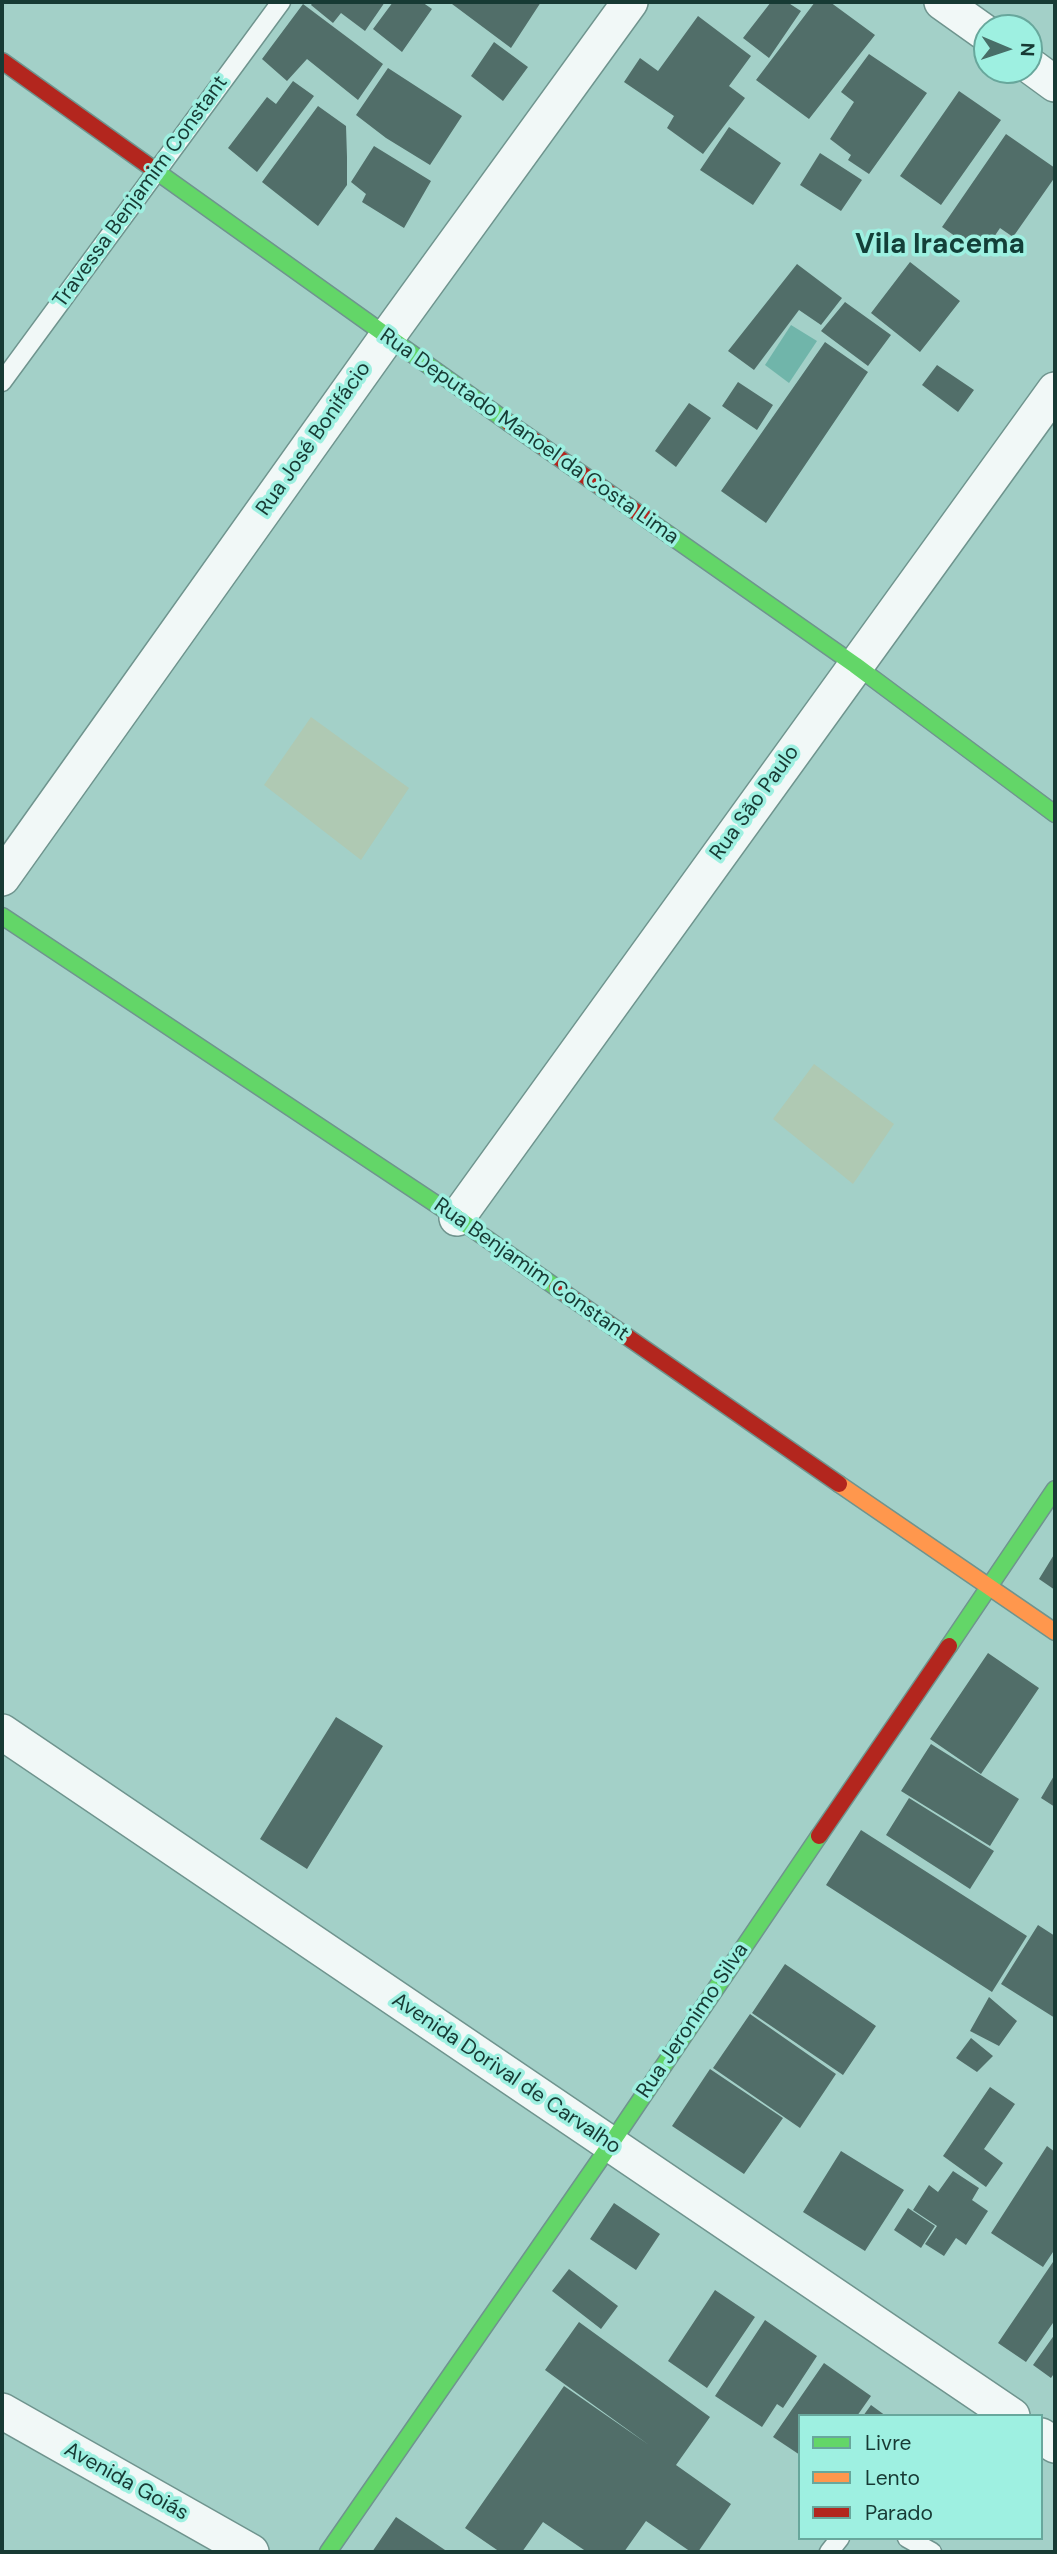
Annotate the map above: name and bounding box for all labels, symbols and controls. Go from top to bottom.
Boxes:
north arrow [973,14,1043,84]
text: N [1015,42,1040,57]
street label: Travessa Benjamim Constant [48,71,234,313]
district label: Vila Iracema [855,229,1025,263]
street label: Rua Deputado Manoel da Costa Lima [375,324,683,550]
street label: Rua José Bonifácio [251,357,377,521]
street label: Rua São Paulo [705,741,805,865]
street label: Rua Benjamim Constant [429,1193,633,1347]
street label: Rua Jeronimo Silva [632,1939,754,2103]
street label: Avenida Dorival de Carvalho [387,1988,625,2160]
legend [798,2414,1043,2540]
text: Livre [865,2429,911,2457]
street label: Avenida Goiás [60,2438,192,2526]
text: Lento [865,2464,920,2492]
text: Parado [865,2499,933,2527]

